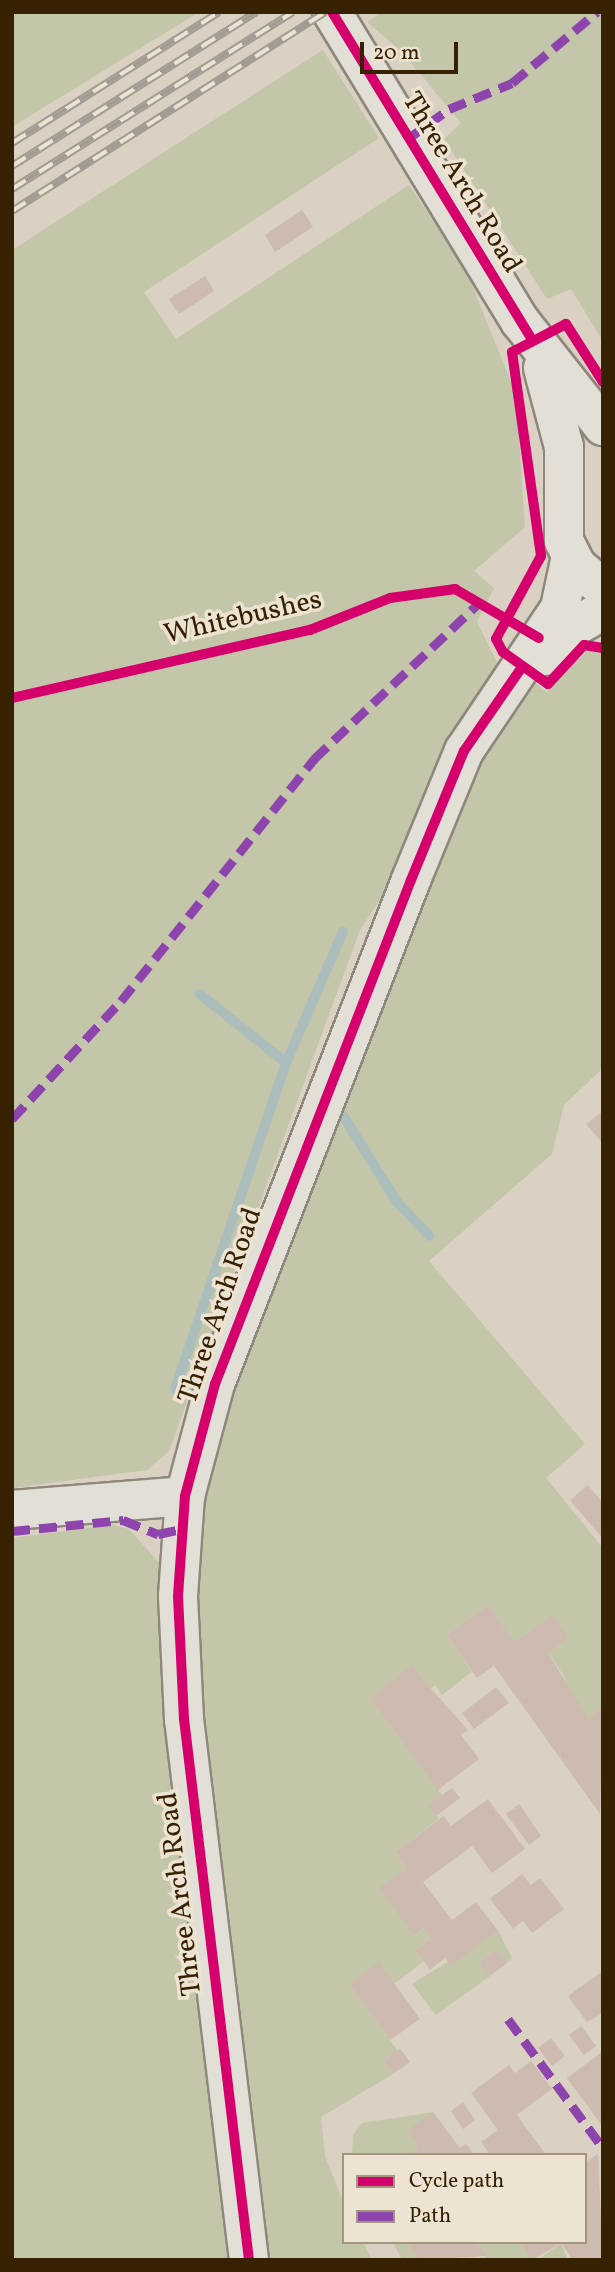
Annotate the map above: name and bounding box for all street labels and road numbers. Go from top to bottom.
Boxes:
street label: Three Arch Road [394,86,528,280]
street label: Whitebushes [161,584,325,652]
street label: Three Arch Road [172,1204,270,1408]
street label: Three Arch Road [152,1790,210,1998]

